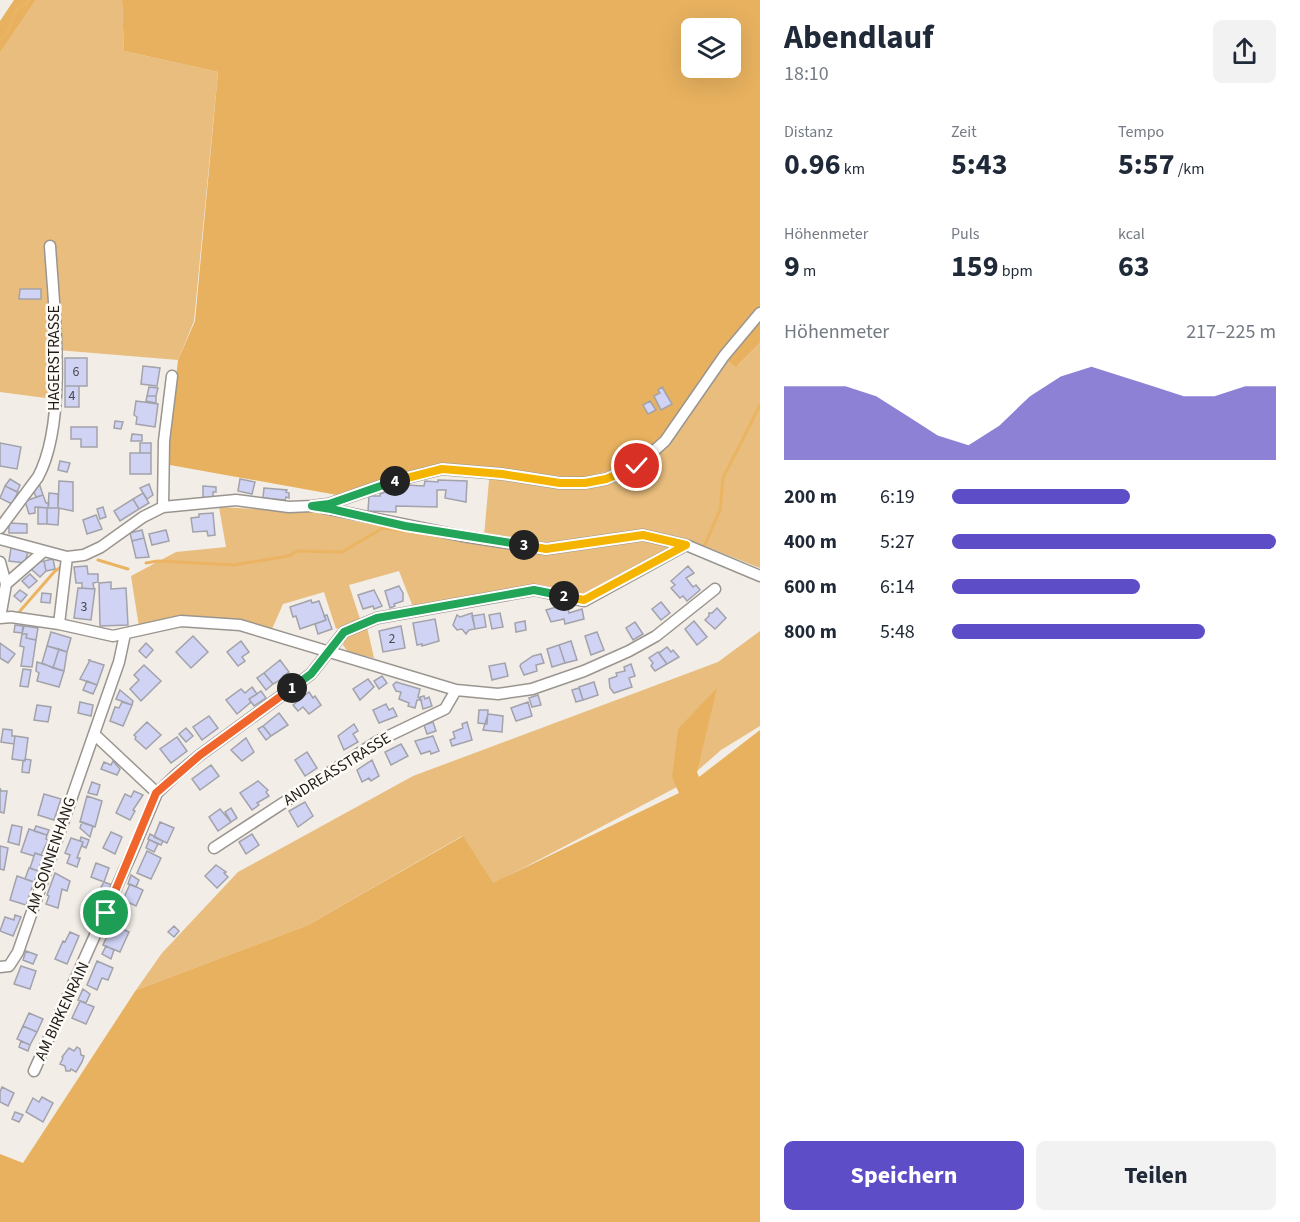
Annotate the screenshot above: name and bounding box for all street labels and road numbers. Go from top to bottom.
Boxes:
street label: HAGERSTRASSE [43,305,65,411]
street label: ANDREASSTRASSE [279,727,395,811]
street label: AM SONNENHANG [21,794,81,916]
street label: AM BIRKENRAIN [30,958,94,1064]

